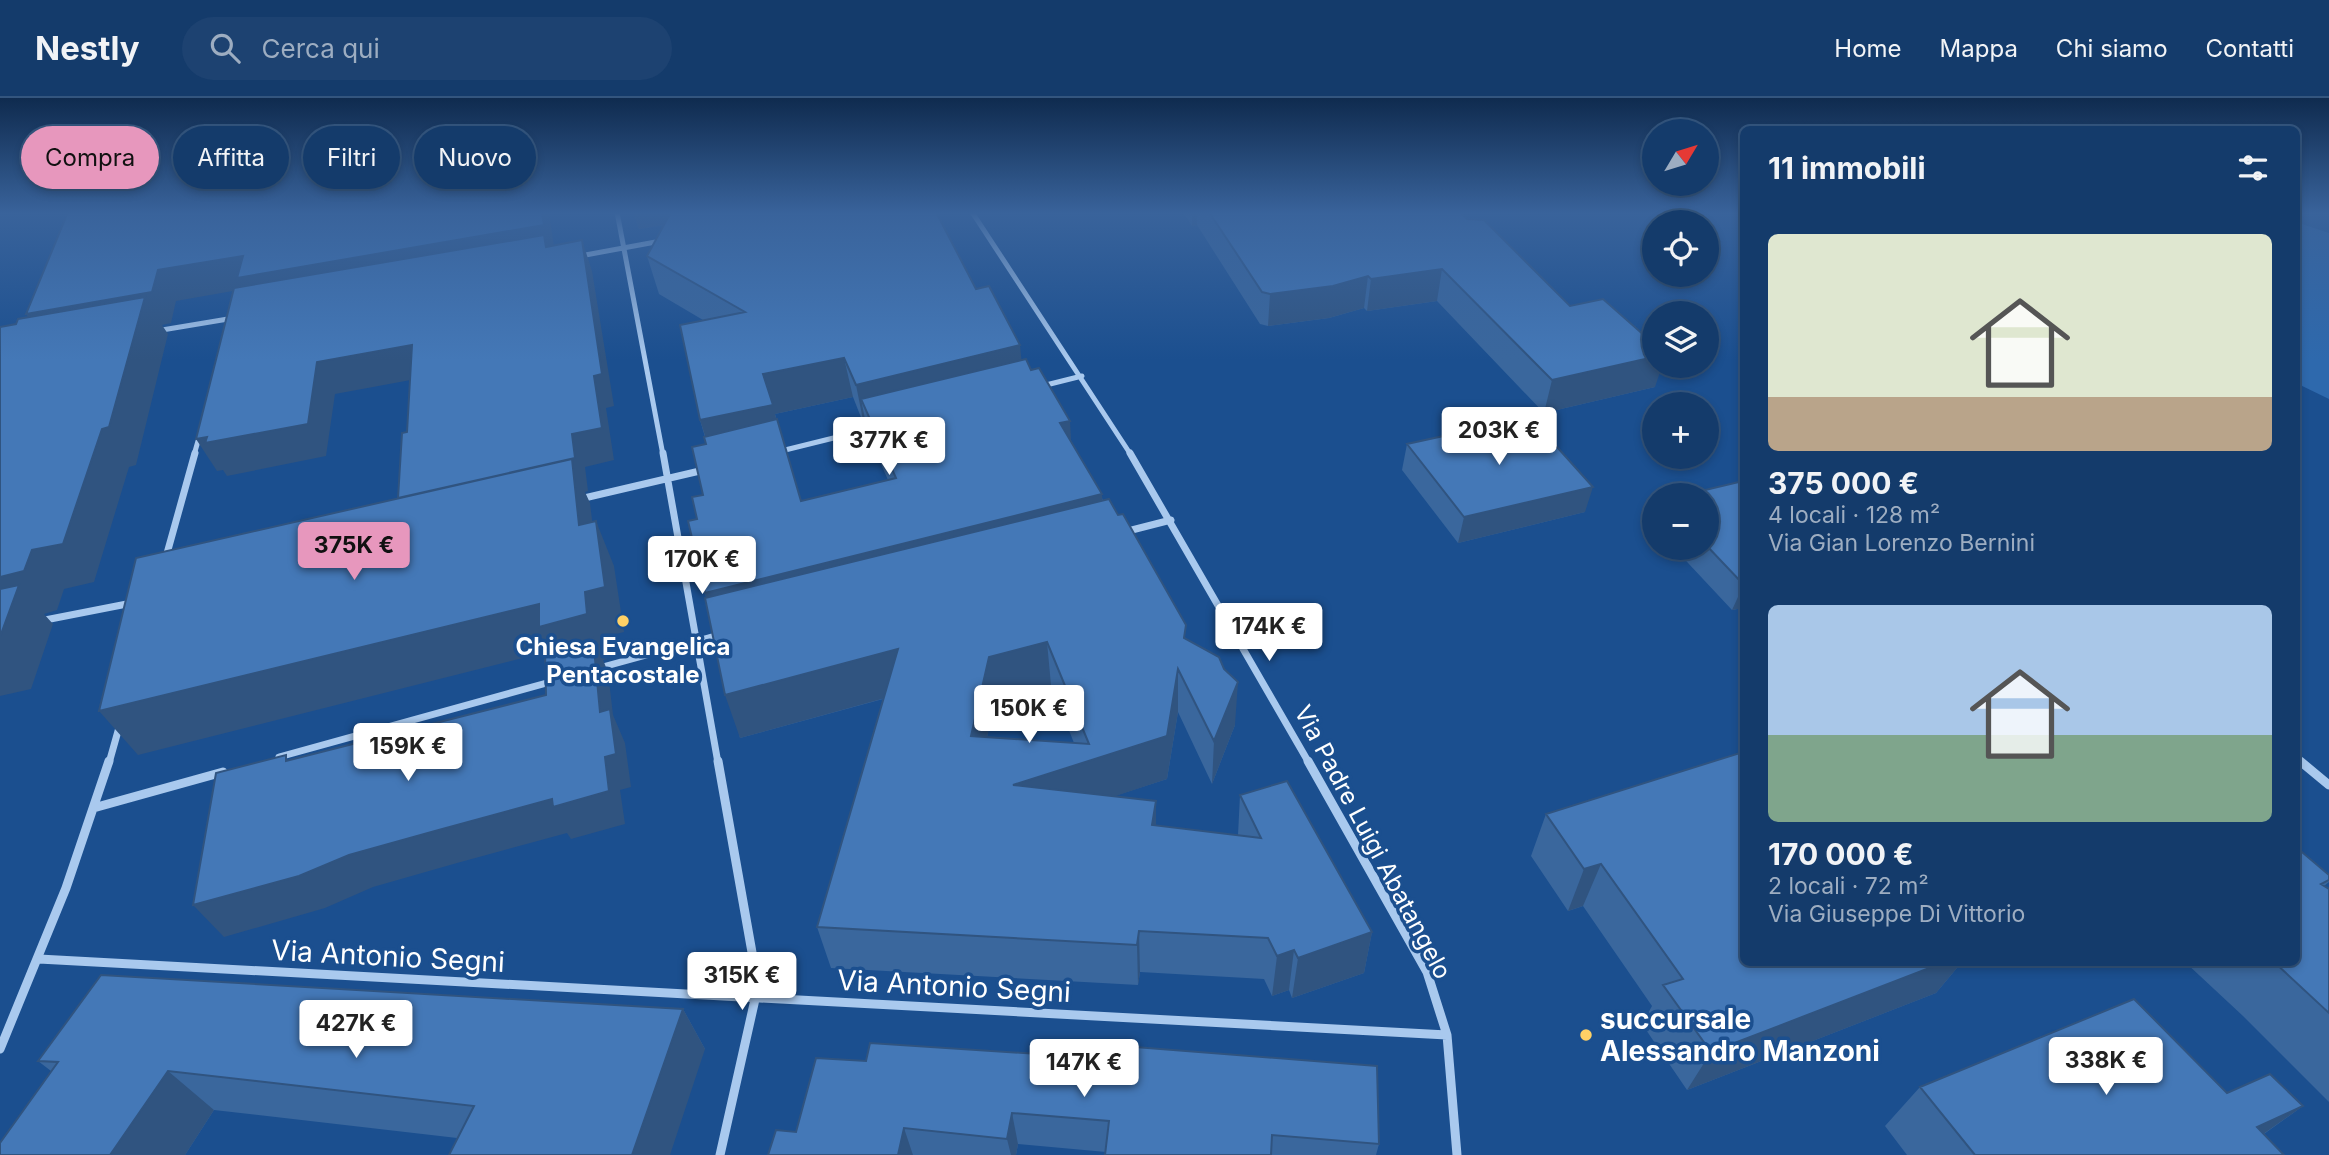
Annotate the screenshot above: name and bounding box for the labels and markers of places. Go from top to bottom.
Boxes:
pin: 203K € [1442,408,1556,467]
pin: 377K € [832,418,946,477]
pin: 375K € [297,522,411,582]
pin: 170K € [645,536,759,596]
pin: 174K € [1212,603,1326,663]
marker: Chiesa Evangelica Pentacostale [615,613,631,629]
place label: Chiesa Evangelica Pentacostale [516,632,730,689]
pin: 150K € [972,686,1086,745]
pin: 159K € [351,724,465,783]
pin: 315K € [685,953,799,1012]
pin: 427K € [299,1000,413,1060]
place label: succursale Alessandro Manzoni [1600,1002,1880,1068]
marker: succursale Alessandro Manzoni [1578,1027,1594,1043]
pin: 338K € [2049,1038,2163,1097]
pin: 147K € [1027,1040,1141,1099]

